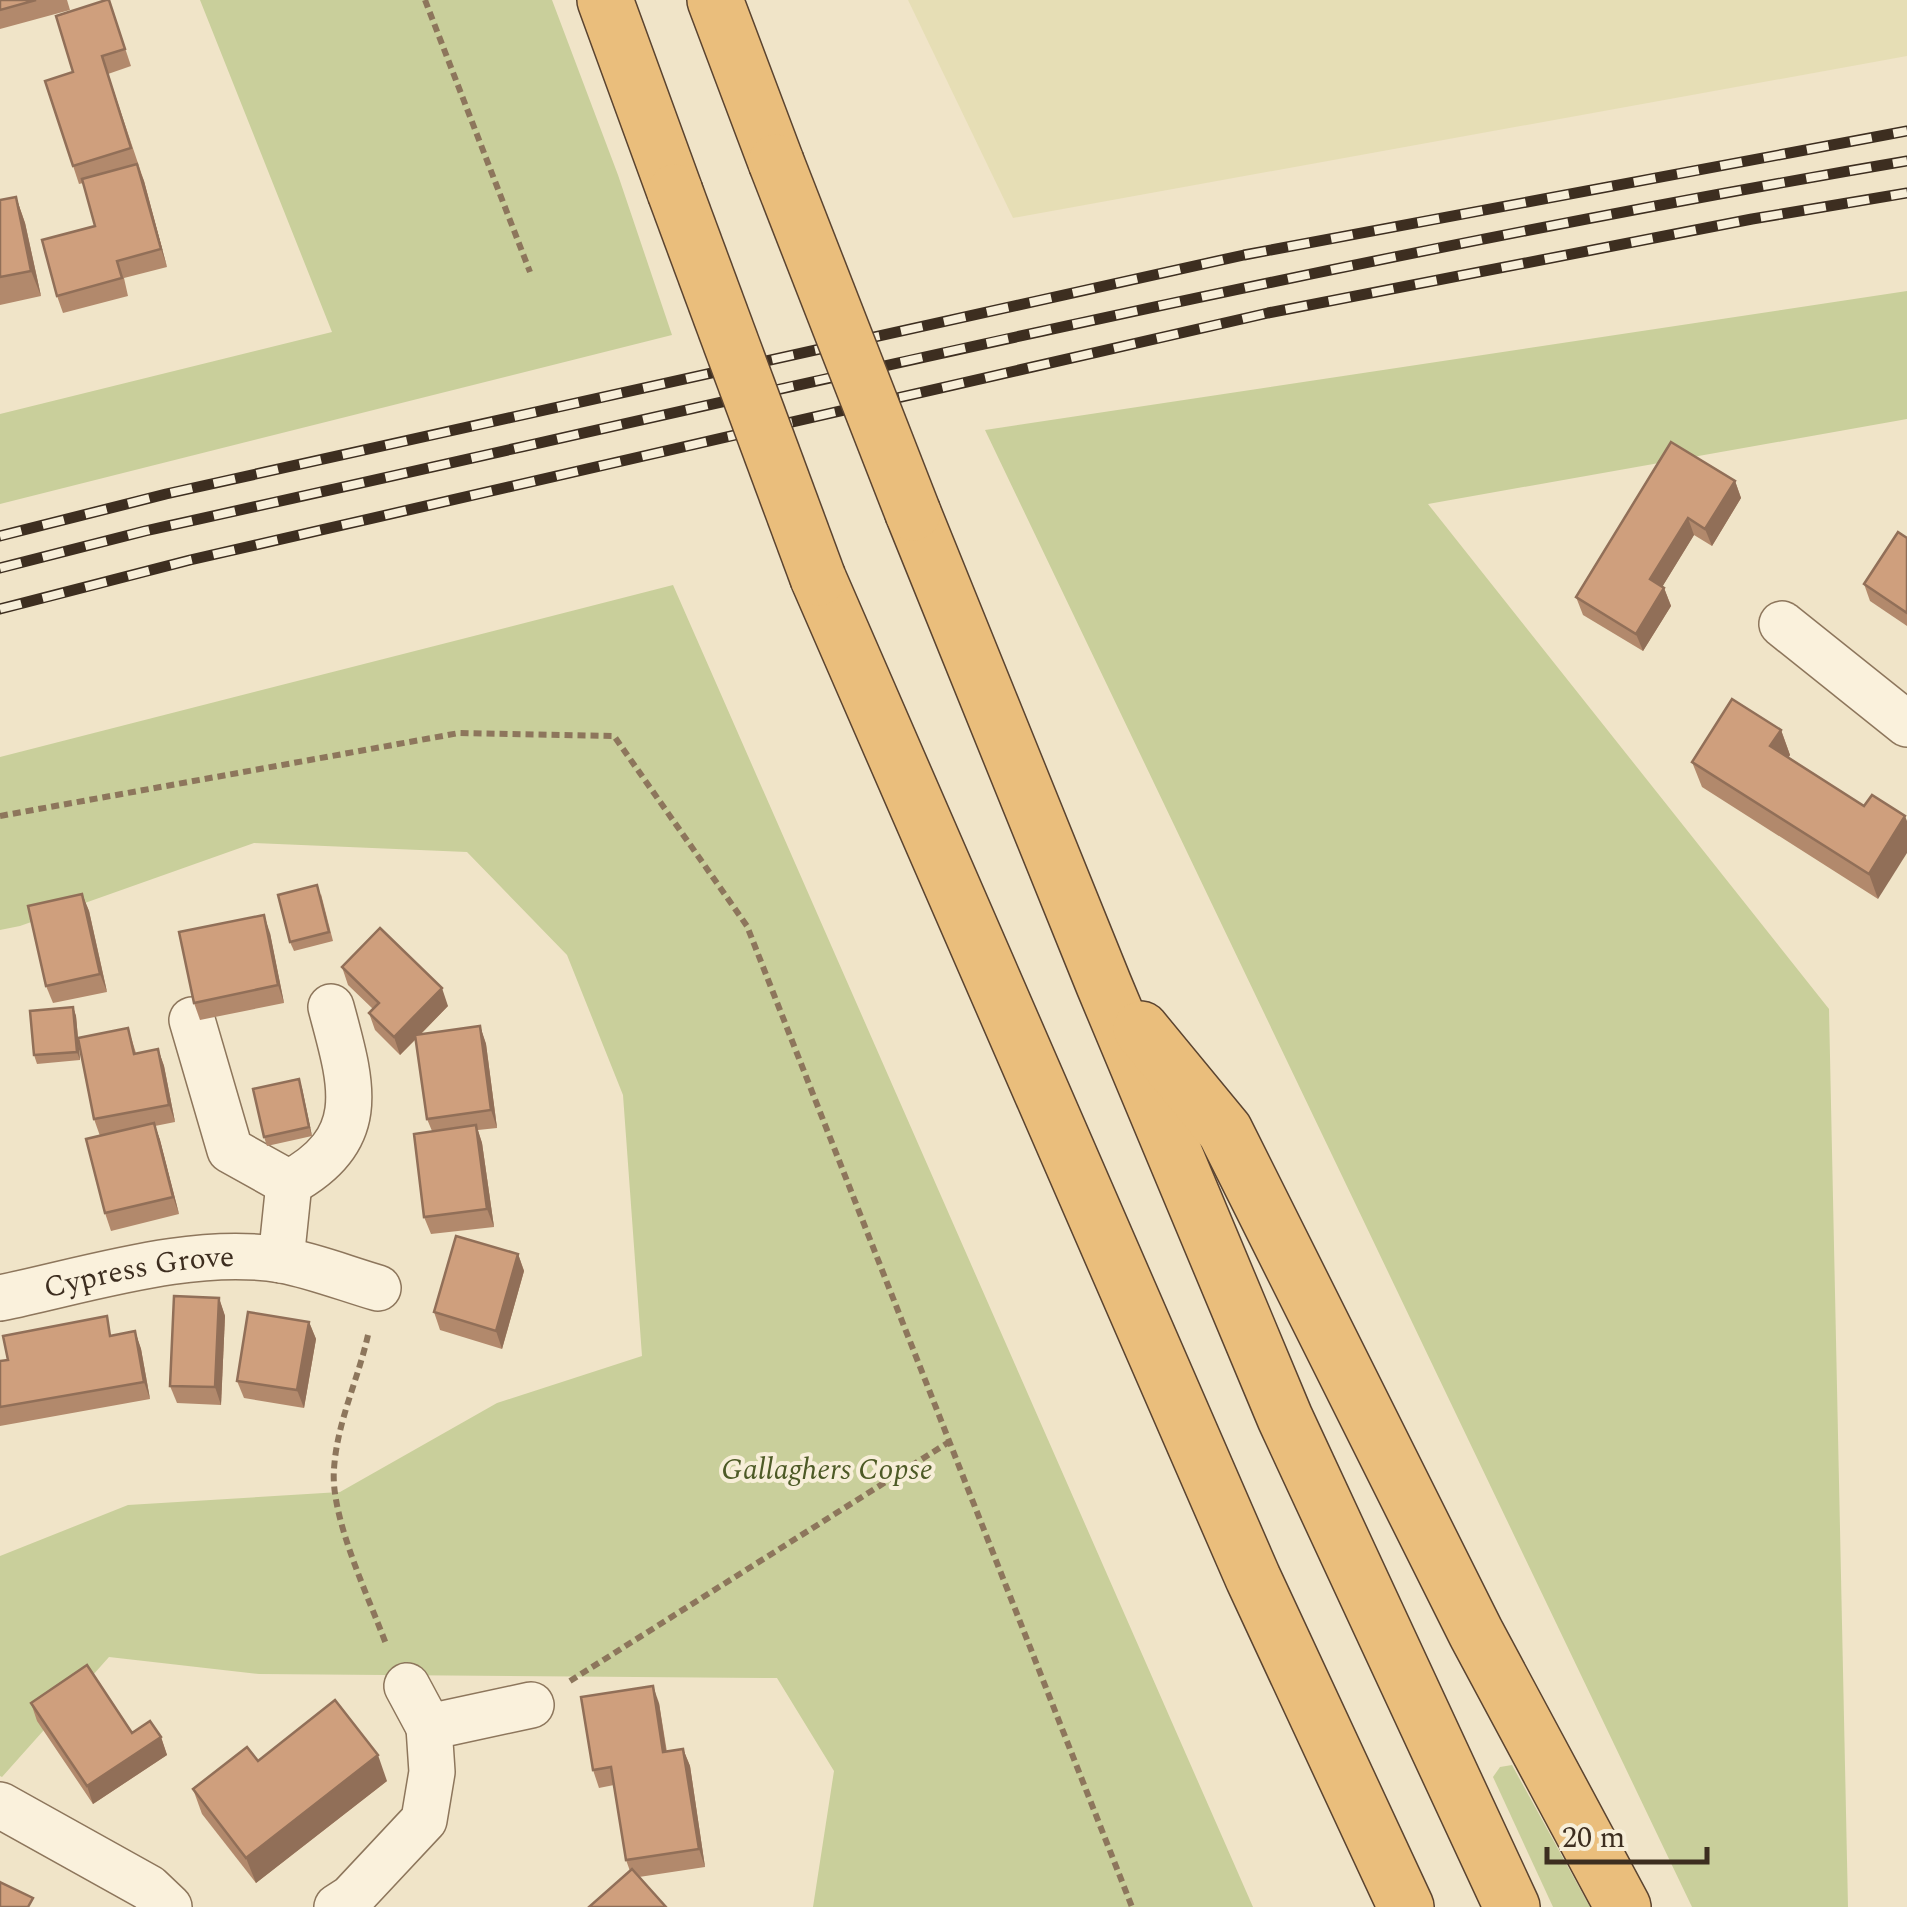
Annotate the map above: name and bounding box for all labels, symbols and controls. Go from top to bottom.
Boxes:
street label: Cypress Grove [39,1234,235,1311]
park label: Gallaghers Copse [721,1447,933,1493]
scale bar [1547,1802,1707,1864]
text: 20 m [1562,1815,1625,1861]

